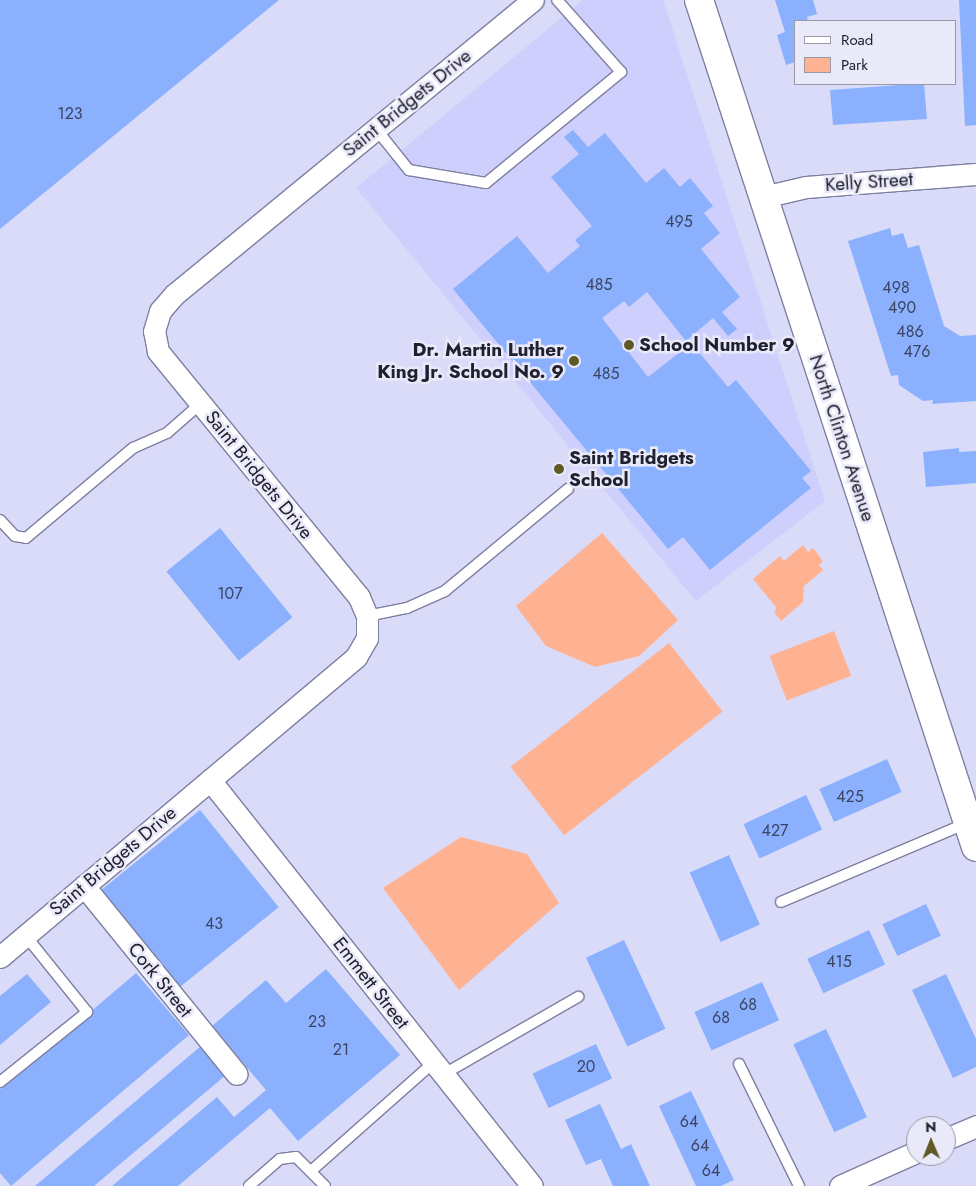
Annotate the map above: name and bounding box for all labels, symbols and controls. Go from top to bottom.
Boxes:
legend [794,20,956,85]
text: Road [841,29,873,51]
street label: Saint Bridgets Drive [338,44,476,162]
text: Park [841,54,868,76]
house number: 123 [57,104,83,124]
street label: Kelly Street [824,168,914,196]
house number: 495 [665,212,693,232]
house number: 485 [585,275,613,295]
house number: 498 [882,278,910,298]
house number: 490 [888,298,916,318]
house number: 486 [896,322,924,342]
place label: School Number 9 [639,334,795,356]
place label: Dr. Martin Luther King Jr. School No. 9 [377,339,564,383]
marker: School Number 9 [623,339,635,351]
house number: 476 [904,342,930,362]
street label: North Clinton Avenue [804,352,880,524]
marker: Dr. Martin Luther King Jr. School No. 9 [568,355,580,367]
house number: 485 [592,364,620,384]
street label: Saint Bridgets Drive [200,406,318,544]
place label: Saint Bridgets School [569,447,694,491]
marker: Saint Bridgets School [553,463,565,475]
house number: 107 [217,584,243,604]
house number: 425 [836,787,864,807]
street label: Saint Bridgets Drive [45,801,181,921]
house number: 427 [762,821,788,841]
house number: 43 [205,914,223,934]
street label: Emmett Street [328,933,414,1033]
street label: Cork Street [123,938,197,1022]
house number: 415 [826,952,852,972]
house number: 68 [739,995,757,1015]
house number: 68 [712,1008,730,1028]
house number: 23 [308,1012,326,1032]
house number: 21 [333,1040,349,1060]
house number: 20 [577,1057,595,1077]
house number: 64 [680,1112,698,1132]
north arrow [906,1116,956,1166]
text: N [925,1117,936,1137]
house number: 64 [691,1136,709,1156]
house number: 64 [702,1161,720,1181]

